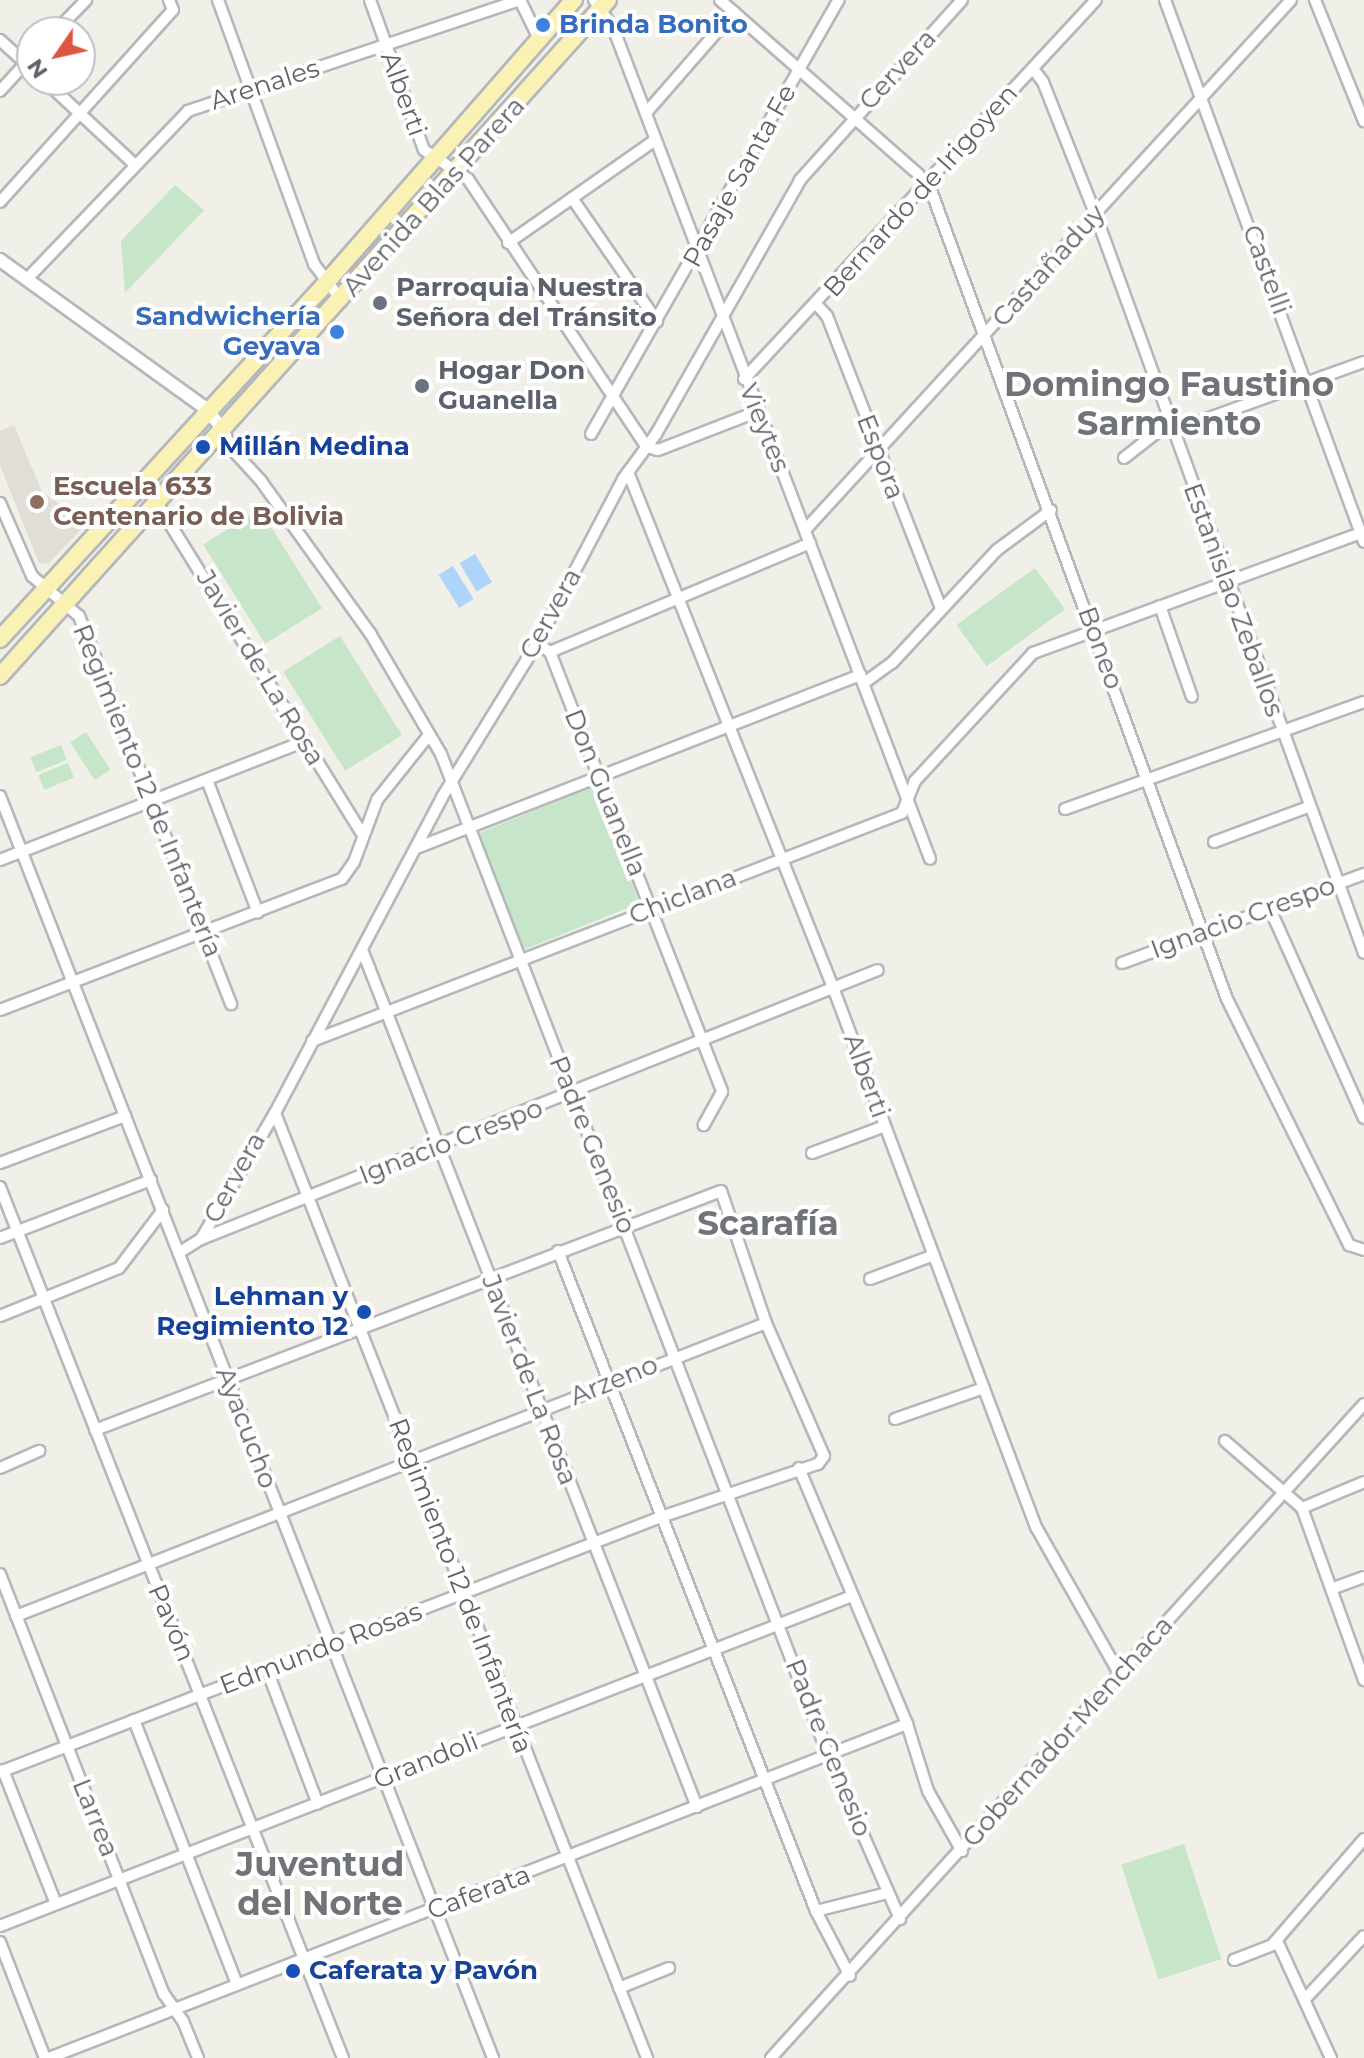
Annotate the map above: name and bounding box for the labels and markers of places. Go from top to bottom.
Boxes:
place label: Brinda Bonito [559,9,748,41]
marker: Brinda Bonito [534,16,552,34]
place label: Parroquia Nuestra Señora del Tránsito [396,272,657,334]
marker: Parroquia Nuestra Señora del Tránsito [371,294,389,312]
place label: Sandwichería Geyava [135,301,321,362]
marker: Sandwichería Geyava [328,323,346,341]
place label: Hogar Don Guanella [438,355,585,416]
marker: Hogar Don Guanella [413,377,431,395]
place label: Millán Medina [219,431,410,463]
marker: Millán Medina [194,438,212,456]
place label: Escuela 633 Centenario de Bolivia [53,471,344,532]
marker: Escuela 633 Centenario de Bolivia [28,493,46,511]
place label: Lehman y Regimiento 12 [156,1281,348,1342]
marker: Lehman y Regimiento 12 [355,1303,373,1321]
place label: Caferata y Pavón [309,1955,538,1987]
marker: Caferata y Pavón [284,1962,302,1980]

